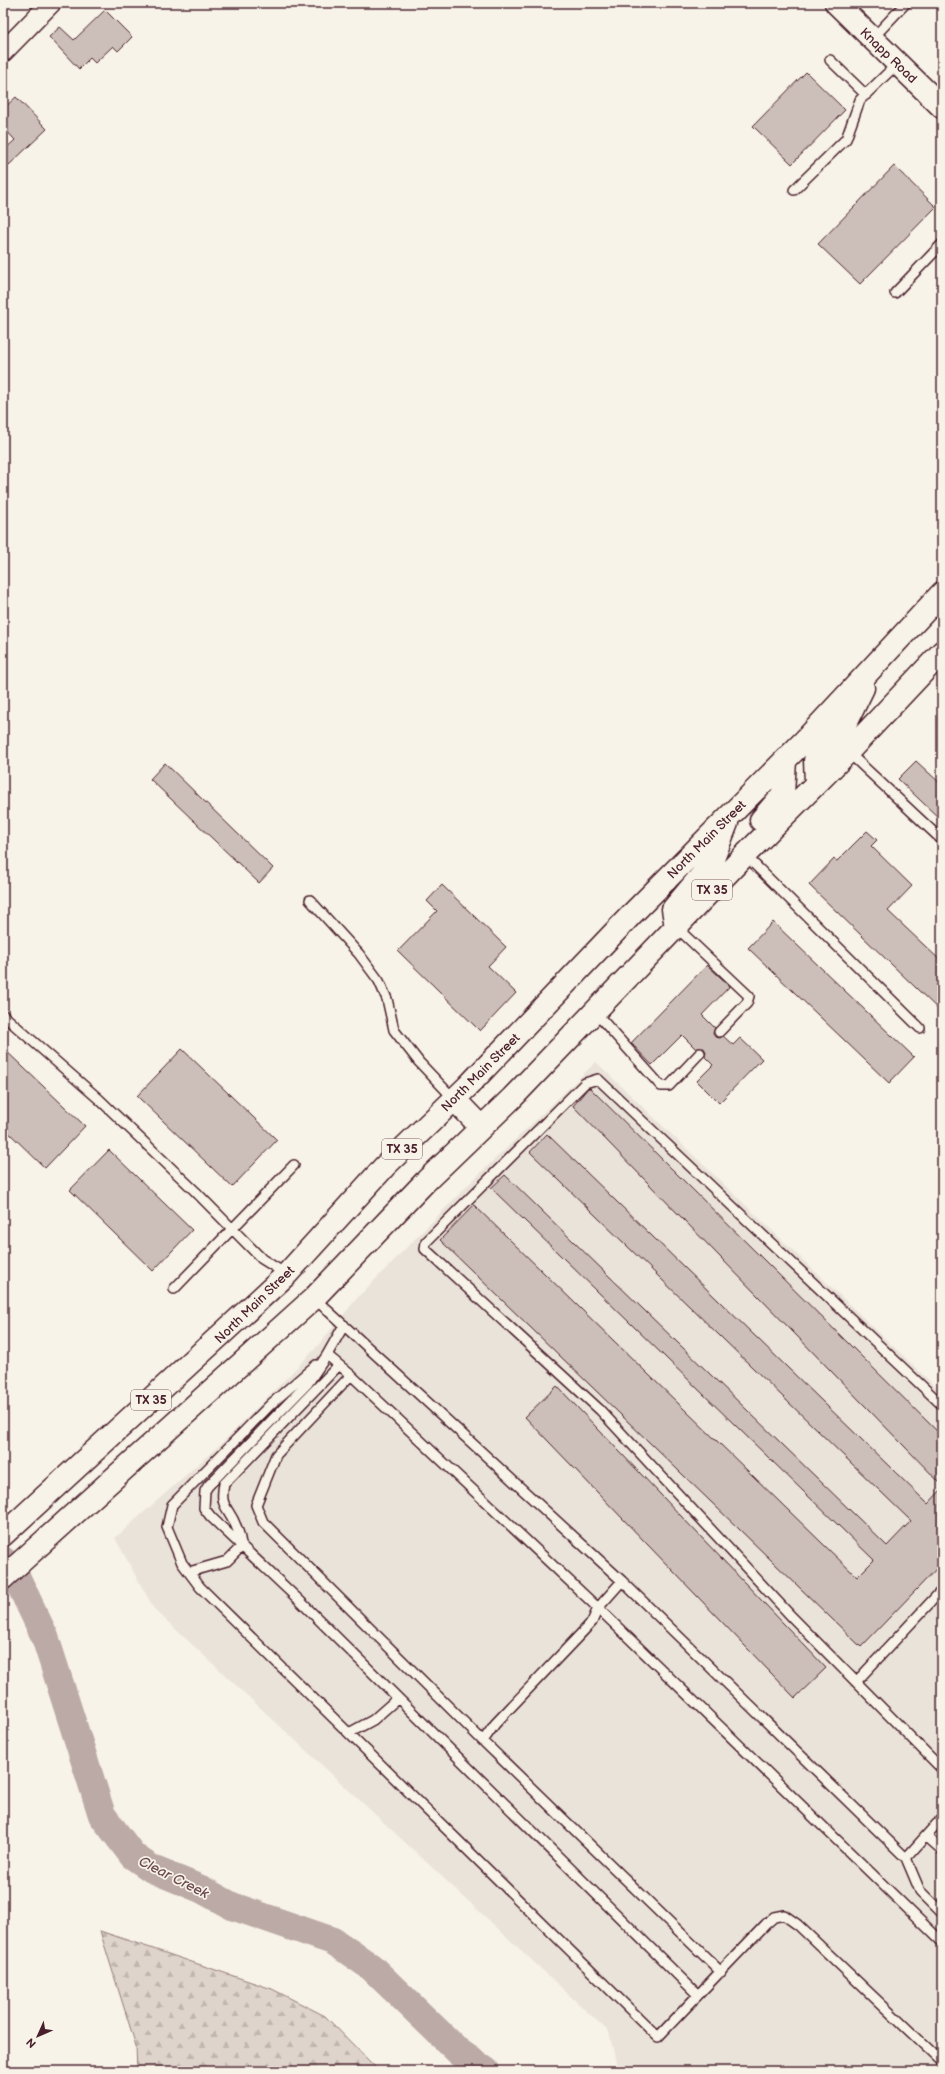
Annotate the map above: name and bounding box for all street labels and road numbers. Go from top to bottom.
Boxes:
street label: Knapp Road [856,25,920,87]
street label: North Main Street [664,797,749,882]
road number: TX 35 [692,880,732,900]
street label: North Main Street [438,1030,523,1115]
road number: TX 35 [382,1139,422,1159]
street label: North Main Street [212,1263,298,1347]
road number: TX 35 [131,1390,171,1410]

